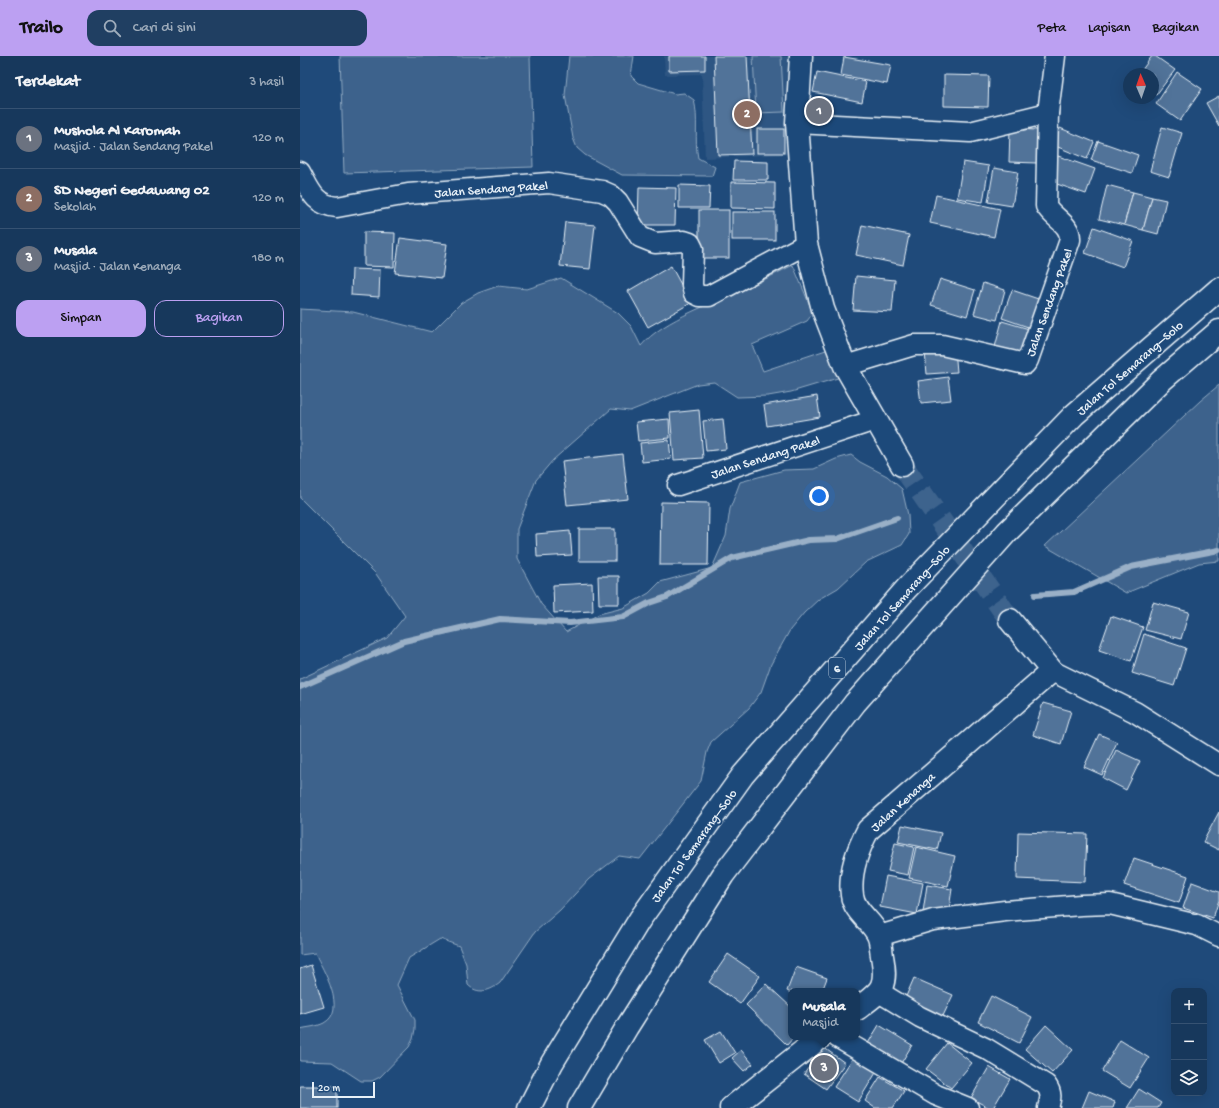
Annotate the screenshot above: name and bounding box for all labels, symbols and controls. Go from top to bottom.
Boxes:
search box [87,10,367,46]
text: Trailo [20,17,63,40]
icon: search [101,17,123,39]
text: Cari di sini [133,19,196,37]
text: Peta [1038,20,1066,37]
text: Lapisan [1088,20,1130,37]
text: Bagikan [1152,20,1199,37]
north arrow [1123,68,1159,104]
text: Terdekat [16,72,80,92]
text: 3 hasil [250,75,284,90]
pin: 1 [806,96,832,126]
pin: 2 [734,99,760,129]
text: Mushola Al Karomah [54,122,180,140]
text: 1 [26,131,32,146]
text: 120 m [253,131,284,146]
text: Masjid · Jalan Sendang Pakel [54,140,213,155]
street label: Jalan Sendang Pakel [434,179,548,202]
text: SD Negeri Gedawang 02 [54,182,210,200]
text: 2 [26,191,32,206]
text: 120 m [253,191,284,206]
text: Sekolah [54,200,96,215]
text: Musala [54,242,97,260]
street label: Jalan Sendang Pakel [1024,247,1077,359]
text: 3 [26,251,32,266]
text: 180 m [252,251,284,266]
text: Masjid · Jalan Kenanga [54,260,181,275]
button: Simpan [16,300,146,337]
button: Bagikan [154,300,284,337]
street label: Jalan Tol Semarang–Solo [1074,318,1187,419]
street label: Jalan Sendang Pakel [709,434,822,483]
your location [809,486,829,506]
street label: Jalan Tol Semarang–Solo [852,543,954,654]
road number: 6 [829,658,845,678]
street label: Jalan Kenanga [868,769,940,836]
street label: Jalan Tol Semarang–Solo [649,787,741,906]
popup [788,988,860,1040]
map controls [1171,988,1207,1096]
button: + [1171,988,1207,1024]
text: Musala [803,998,845,1016]
text: Masjid [803,1016,838,1031]
button: − [1171,1024,1207,1060]
pin: 3 [811,1053,837,1083]
button: layers [1171,1060,1207,1096]
scale bar [312,1080,375,1099]
text: 20 m [318,1083,340,1095]

